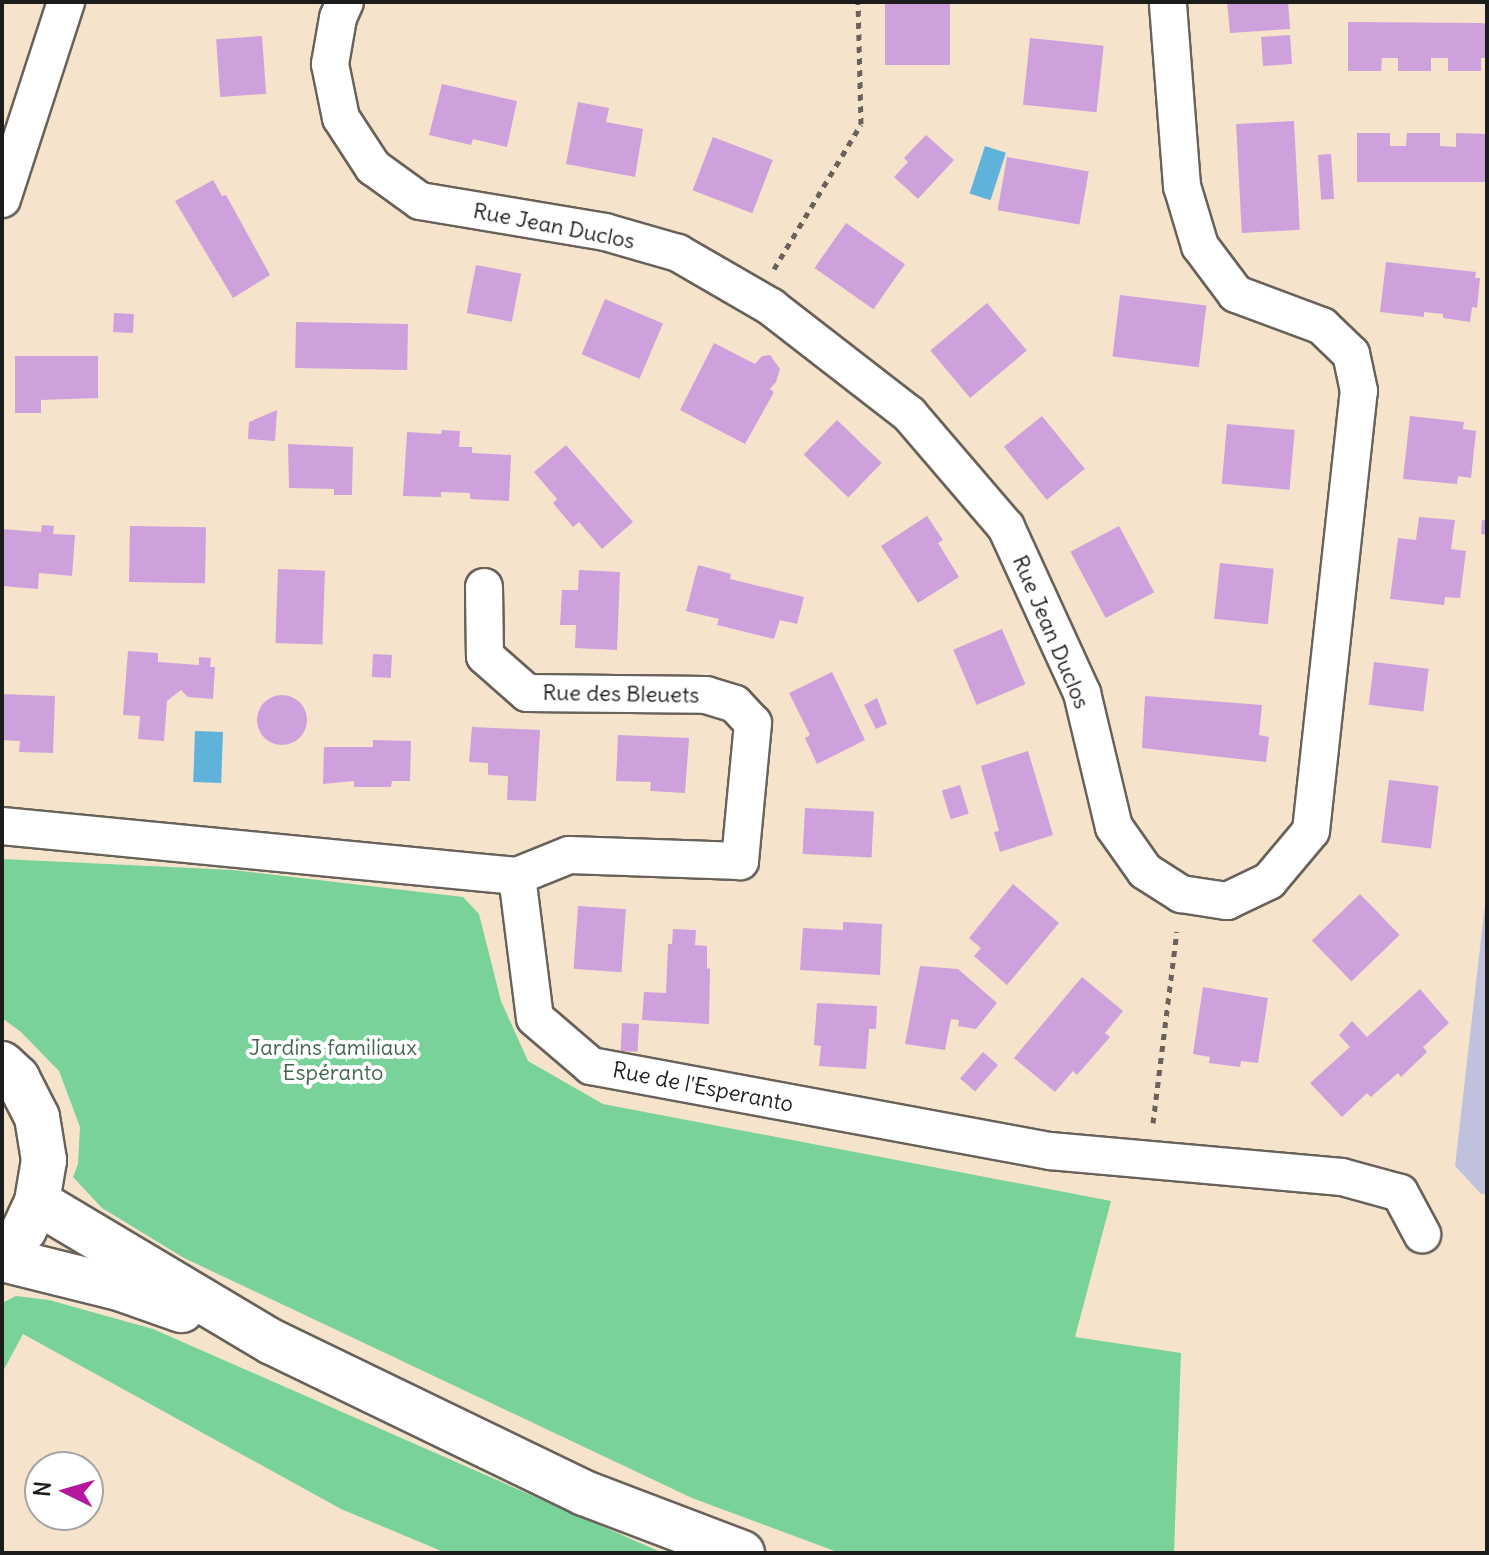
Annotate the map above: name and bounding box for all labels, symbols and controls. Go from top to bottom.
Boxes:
street label: Rue Jean Duclos [471,197,637,255]
street label: Rue Jean Duclos [1007,551,1095,713]
street label: Rue des Bleuets [542,679,700,709]
park label: Jardins familiaux Espéranto [249,1034,417,1086]
street label: Rue de l'Esperanto [610,1057,796,1117]
north arrow [24,1451,104,1531]
text: N [27,1480,57,1498]

